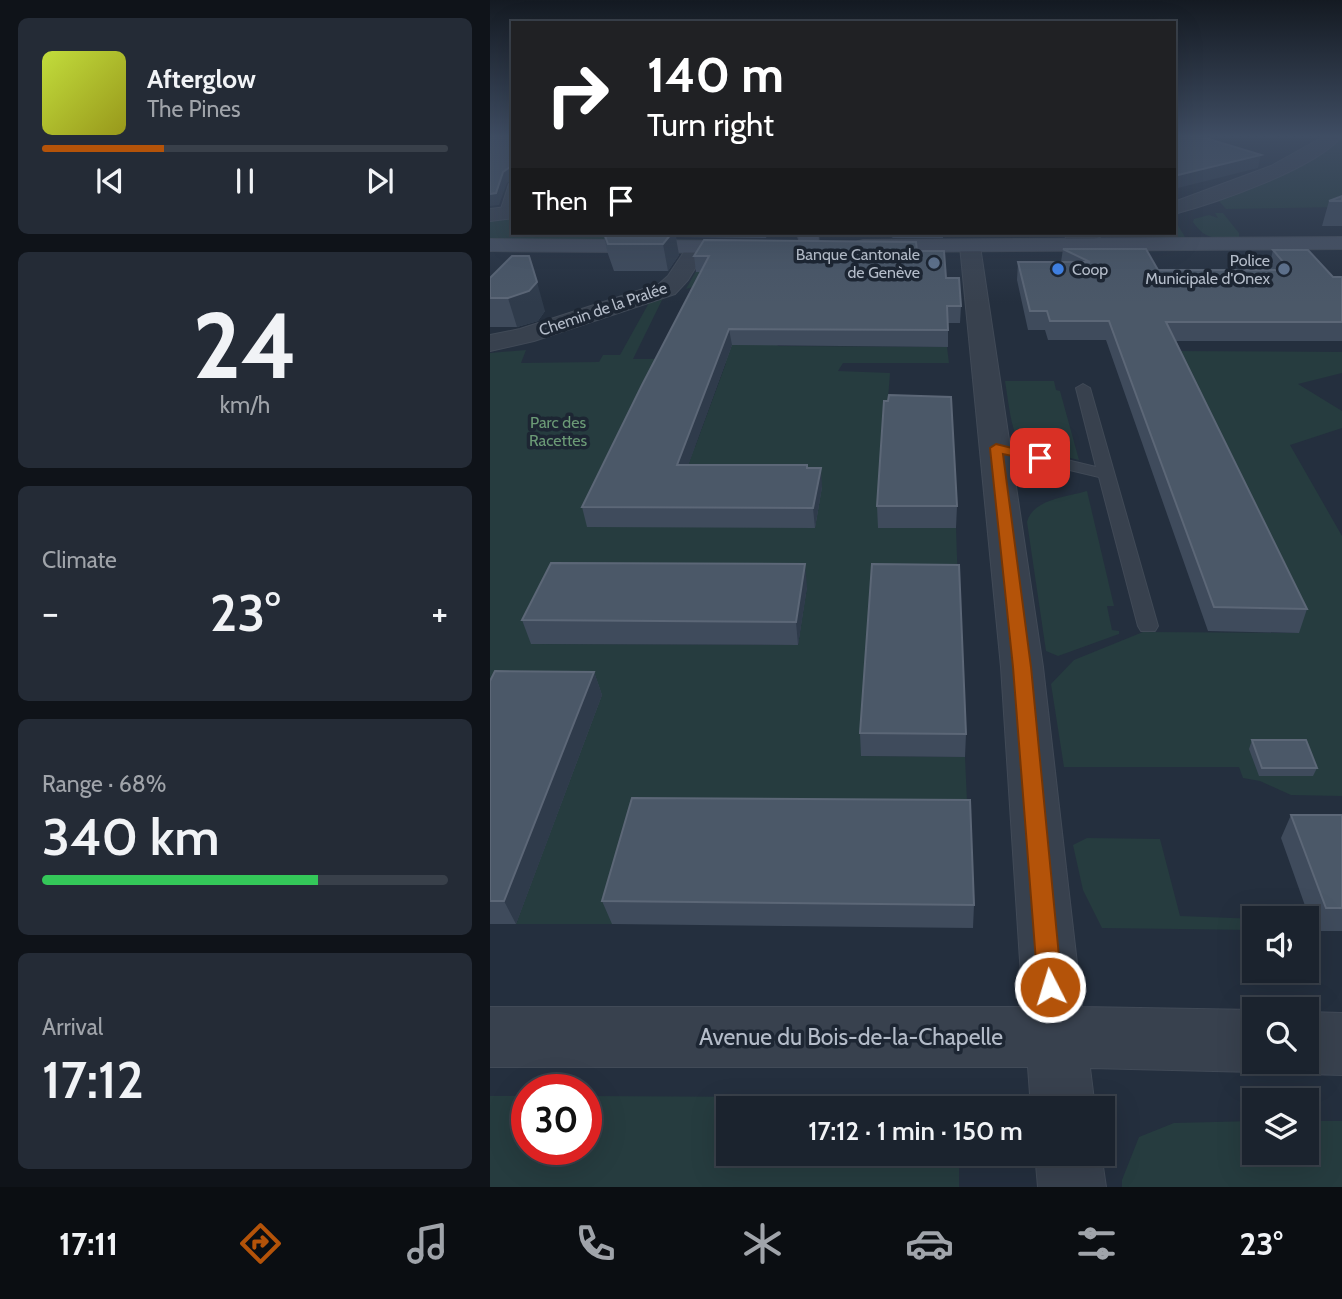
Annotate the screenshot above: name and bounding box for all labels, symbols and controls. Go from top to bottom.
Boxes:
text: 140 m [647,45,784,104]
icon: right [532,49,623,140]
text: Afterglow [147,63,256,95]
text: The Pines [147,95,241,123]
text: Turn right [647,105,774,144]
icon: previous [91,162,129,200]
icon: pause [226,162,264,200]
icon: next [361,162,399,200]
icon: arrive [602,182,640,220]
text: Then [532,185,588,217]
place label: Banque Cantonale de Genève [796,245,920,282]
place label: Police Municipale d'Onex [1145,251,1270,288]
marker: Banque Cantonale de Genève [926,255,942,271]
place label: Coop [1072,260,1108,279]
marker: Coop [1050,261,1066,277]
marker: Police Municipale d'Onex [1276,261,1292,277]
street label: Chemin de la Pralée [536,278,670,340]
text: 24 [193,290,297,401]
text: km/h [220,391,270,419]
park label: Parc des Racettes [529,413,587,450]
pin [1010,428,1070,488]
icon: arrive [1021,439,1059,477]
text: Climate [42,546,117,574]
text: 23° [210,581,280,644]
text: − [42,589,59,636]
text: + [431,589,448,636]
text: Range · 68% [42,770,166,798]
text: 340 km [42,805,220,868]
map controls [1242,906,1319,1165]
button: sound [1242,906,1319,983]
position arrow [1013,950,1087,1024]
button: search [1242,997,1319,1074]
text: Arrival [42,1013,103,1041]
street label: Avenue du Bois-de-la-Chapelle [699,1023,1003,1051]
text: 17:12 [42,1048,144,1111]
speed limit sign: 30 [511,1074,602,1165]
button: layers [1242,1088,1319,1165]
text: 17:12 · 1 min · 150 m [808,1115,1023,1147]
icon: directions [236,1219,285,1268]
icon: music [403,1219,452,1268]
icon: phone [571,1219,620,1268]
icon: climate [738,1219,787,1268]
icon: car [905,1219,954,1268]
icon: filters [1072,1219,1121,1268]
text: 17:11 [59,1224,118,1263]
text: 23° [1239,1224,1283,1263]

